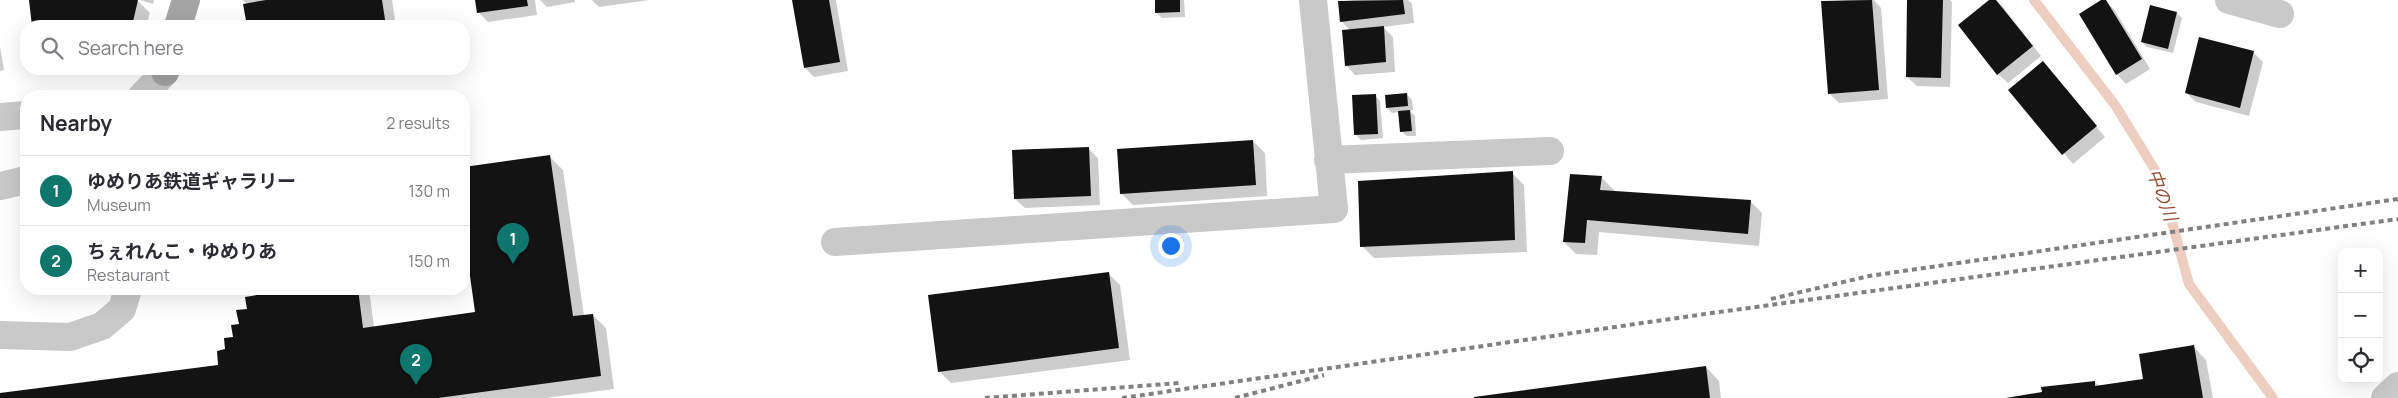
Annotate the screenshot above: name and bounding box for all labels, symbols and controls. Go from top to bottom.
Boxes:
search box [20,20,470,75]
icon: search [38,34,66,62]
text: Search here [78,35,184,61]
text: Nearby [40,109,112,137]
text: 2 results [386,112,450,134]
water label: 中の川 [2142,165,2184,226]
text: ゆめりあ鉄道ギャラリー [87,168,296,194]
text: 1 [52,180,60,202]
text: 130 m [408,180,450,202]
text: Museum [87,194,151,216]
pin: 1 [497,223,529,264]
your location [1158,233,1184,259]
text: ちぇれんこ・ゆめりあ [87,238,277,264]
map controls [2338,248,2383,383]
button: + [2338,248,2383,293]
text: 2 [51,250,61,272]
text: 150 m [408,250,450,272]
text: Restaurant [87,264,170,286]
button: − [2338,293,2383,338]
button: locate [2338,338,2383,383]
pin: 2 [400,344,432,385]

